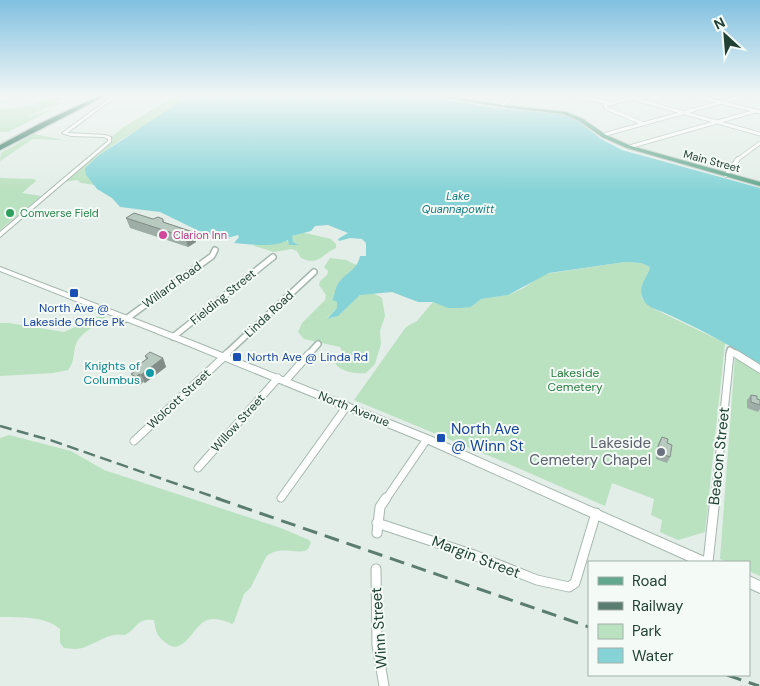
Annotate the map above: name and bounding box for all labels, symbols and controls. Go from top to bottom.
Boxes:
north arrow [700,10,750,60]
text: N [711,13,728,34]
street label: Main Street [682,147,742,175]
water label: Lake Quannapowitt [422,189,495,216]
place label: Comverse Field [20,206,99,220]
marker: Comverse Field [4,207,16,219]
place label: Clarion Inn [173,228,227,242]
marker: Clarion Inn [157,229,169,241]
street label: Willard Road [139,258,205,312]
street label: Fielding Street [187,265,259,328]
marker: North Ave @ Lakeside Office Pk [68,287,80,299]
street label: Linda Road [241,287,297,341]
place label: North Ave @ Lakeside Office Pk [23,300,125,330]
place label: North Ave @ Linda Rd [247,349,368,365]
marker: North Ave @ Linda Rd [231,351,243,363]
place label: Knights of Columbus [84,358,140,388]
street label: Wolcott Street [144,365,214,433]
park label: Lakeside Cemetery [547,365,603,395]
marker: Knights of Columbus [144,367,156,379]
street label: North Avenue [316,387,392,431]
street label: Willow Street [208,390,269,456]
street label: Beacon Street [704,406,734,506]
place label: North Ave @ Winn St [451,419,524,456]
marker: North Ave @ Winn St [435,432,447,444]
place label: Lakeside Cemetery Chapel [529,433,651,470]
marker: Lakeside Cemetery Chapel [655,446,667,458]
street label: Margin Street [429,531,523,583]
legend [588,561,750,676]
text: Road [632,571,667,591]
street label: Winn Street [366,586,392,670]
text: Railway [632,596,684,616]
text: Park [632,621,662,641]
text: Water [632,646,674,666]

